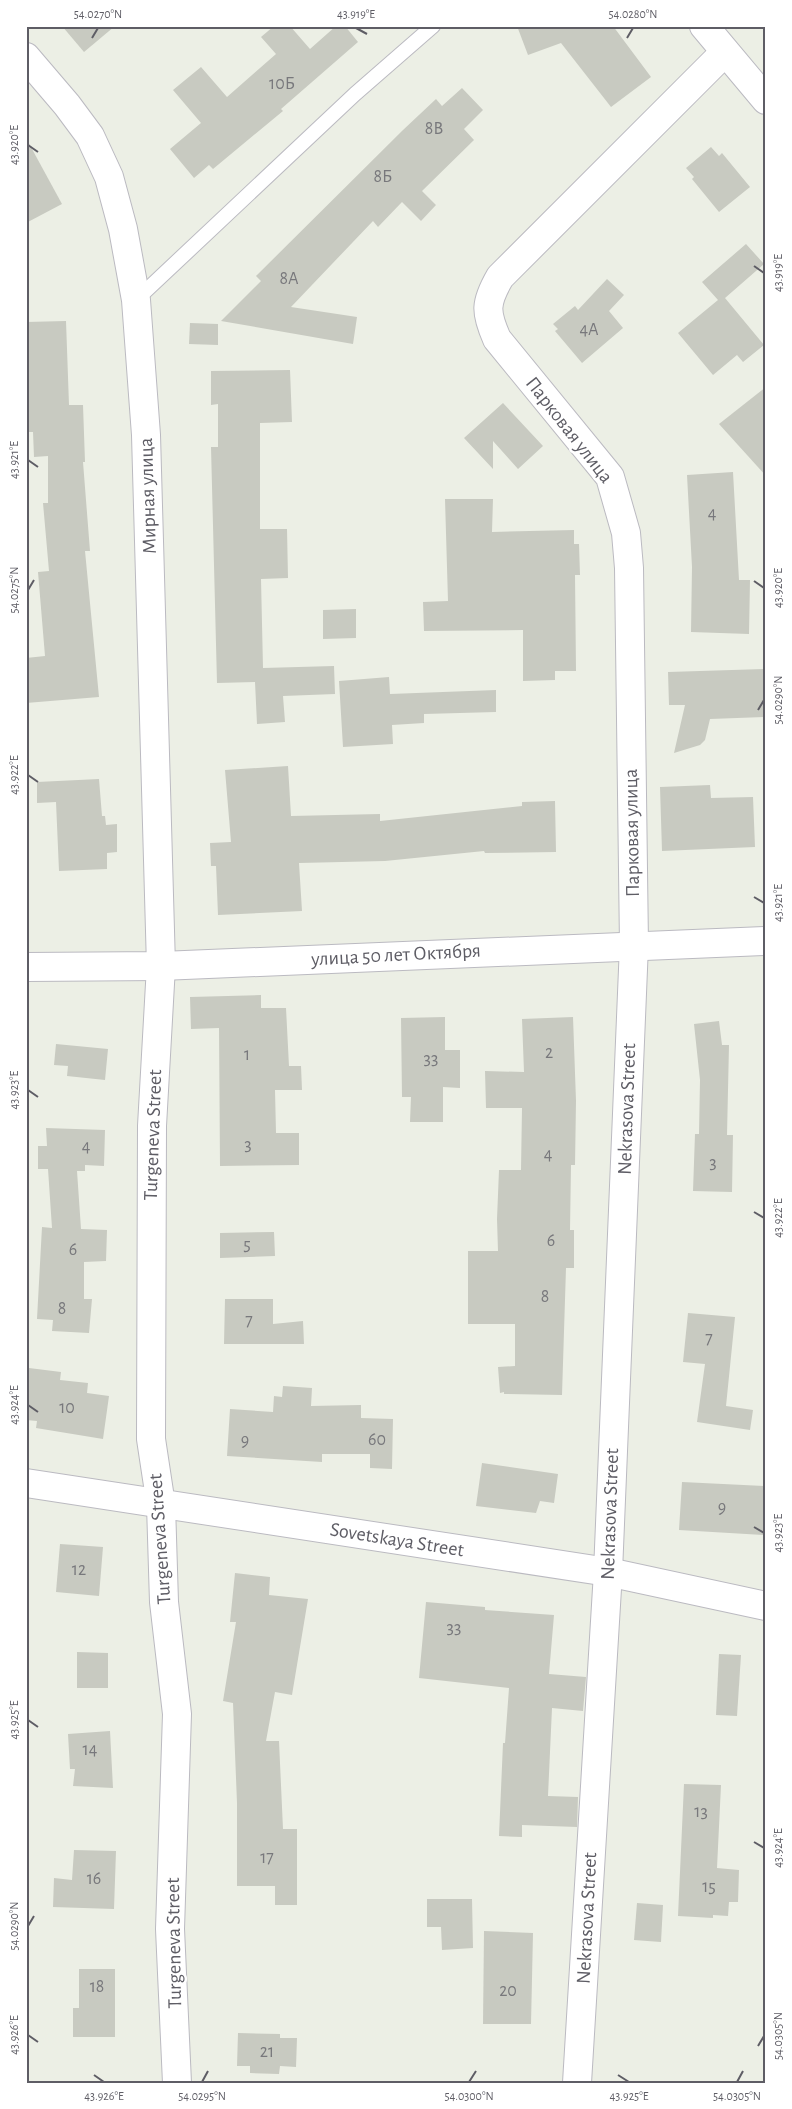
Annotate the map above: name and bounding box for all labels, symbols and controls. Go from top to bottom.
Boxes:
text: 54.0270°N [74,8,122,20]
text: 43.919°E [337,8,375,20]
text: 54.0280°N [608,8,658,20]
house number: 10Б [269,75,295,93]
house number: 8В [425,120,443,138]
text: 43.920°E [8,125,20,165]
house number: 8Б [374,168,392,186]
text: 43.919°E [772,254,784,292]
house number: 8А [279,270,299,288]
house number: 4А [579,321,599,339]
street label: Парковая улица [521,373,617,487]
street label: Мирная улица [136,437,160,555]
text: 43.921°E [8,441,20,479]
house number: 4 [708,505,717,523]
text: 54.0275°N [8,566,20,614]
text: 43.920°E [772,568,784,608]
text: 54.0290°N [772,675,784,725]
text: 43.922°E [8,755,20,795]
street label: Парковая улица [621,768,643,898]
text: 43.921°E [772,884,784,922]
street label: улица 50 лет Октября [310,941,481,969]
street label: Nekrasova Street [615,1042,639,1175]
house number: 2 [545,1044,553,1062]
house number: 1 [244,1046,250,1064]
house number: 33 [424,1050,438,1068]
street label: Turgeneva Street [141,1069,165,1201]
text: 43.923°E [8,1070,20,1109]
house number: 3 [244,1136,252,1154]
house number: 4 [82,1138,91,1156]
house number: 4 [544,1146,553,1164]
house number: 3 [709,1154,717,1172]
text: 43.922°E [772,1198,784,1238]
house number: 6 [547,1232,555,1250]
house number: 5 [243,1236,251,1254]
house number: 6 [69,1241,77,1259]
house number: 8 [541,1288,549,1306]
house number: 8 [58,1300,66,1318]
house number: 7 [245,1312,253,1330]
house number: 7 [705,1330,713,1348]
text: 43.924°E [8,1385,20,1425]
house number: 10 [59,1399,75,1417]
house number: 60 [368,1431,386,1449]
house number: 9 [241,1432,249,1450]
street label: Nekrasova Street [598,1447,622,1580]
street label: Turgeneva Street [145,1472,175,1605]
house number: 9 [718,1499,726,1517]
text: 43.923°E [772,1513,784,1552]
street label: Sovetskaya Street [329,1520,466,1561]
house number: 12 [72,1561,86,1579]
house number: 33 [447,1619,461,1637]
text: 43.925°E [8,1700,20,1739]
house number: 14 [83,1741,98,1759]
house number: 13 [694,1803,708,1821]
text: 43.924°E [772,1828,784,1868]
house number: 17 [260,1849,274,1867]
street label: Nekrasova Street [574,1851,600,1984]
house number: 16 [87,1870,101,1888]
street label: Turgeneva Street [163,1877,185,2009]
house number: 15 [702,1878,716,1896]
text: 54.0290°N [8,1901,20,1951]
house number: 18 [90,1978,104,1996]
house number: 20 [499,1982,517,2000]
text: 54.0305°N [772,2012,784,2060]
text: 43.926°E [8,2015,20,2055]
house number: 21 [260,2043,274,2061]
text: 43.926°E [84,2090,124,2102]
text: 54.0295°N [178,2090,226,2102]
text: 54.0300°N [444,2090,494,2102]
text: 43.925°E [610,2090,649,2102]
text: 54.0305°N [713,2090,761,2102]

